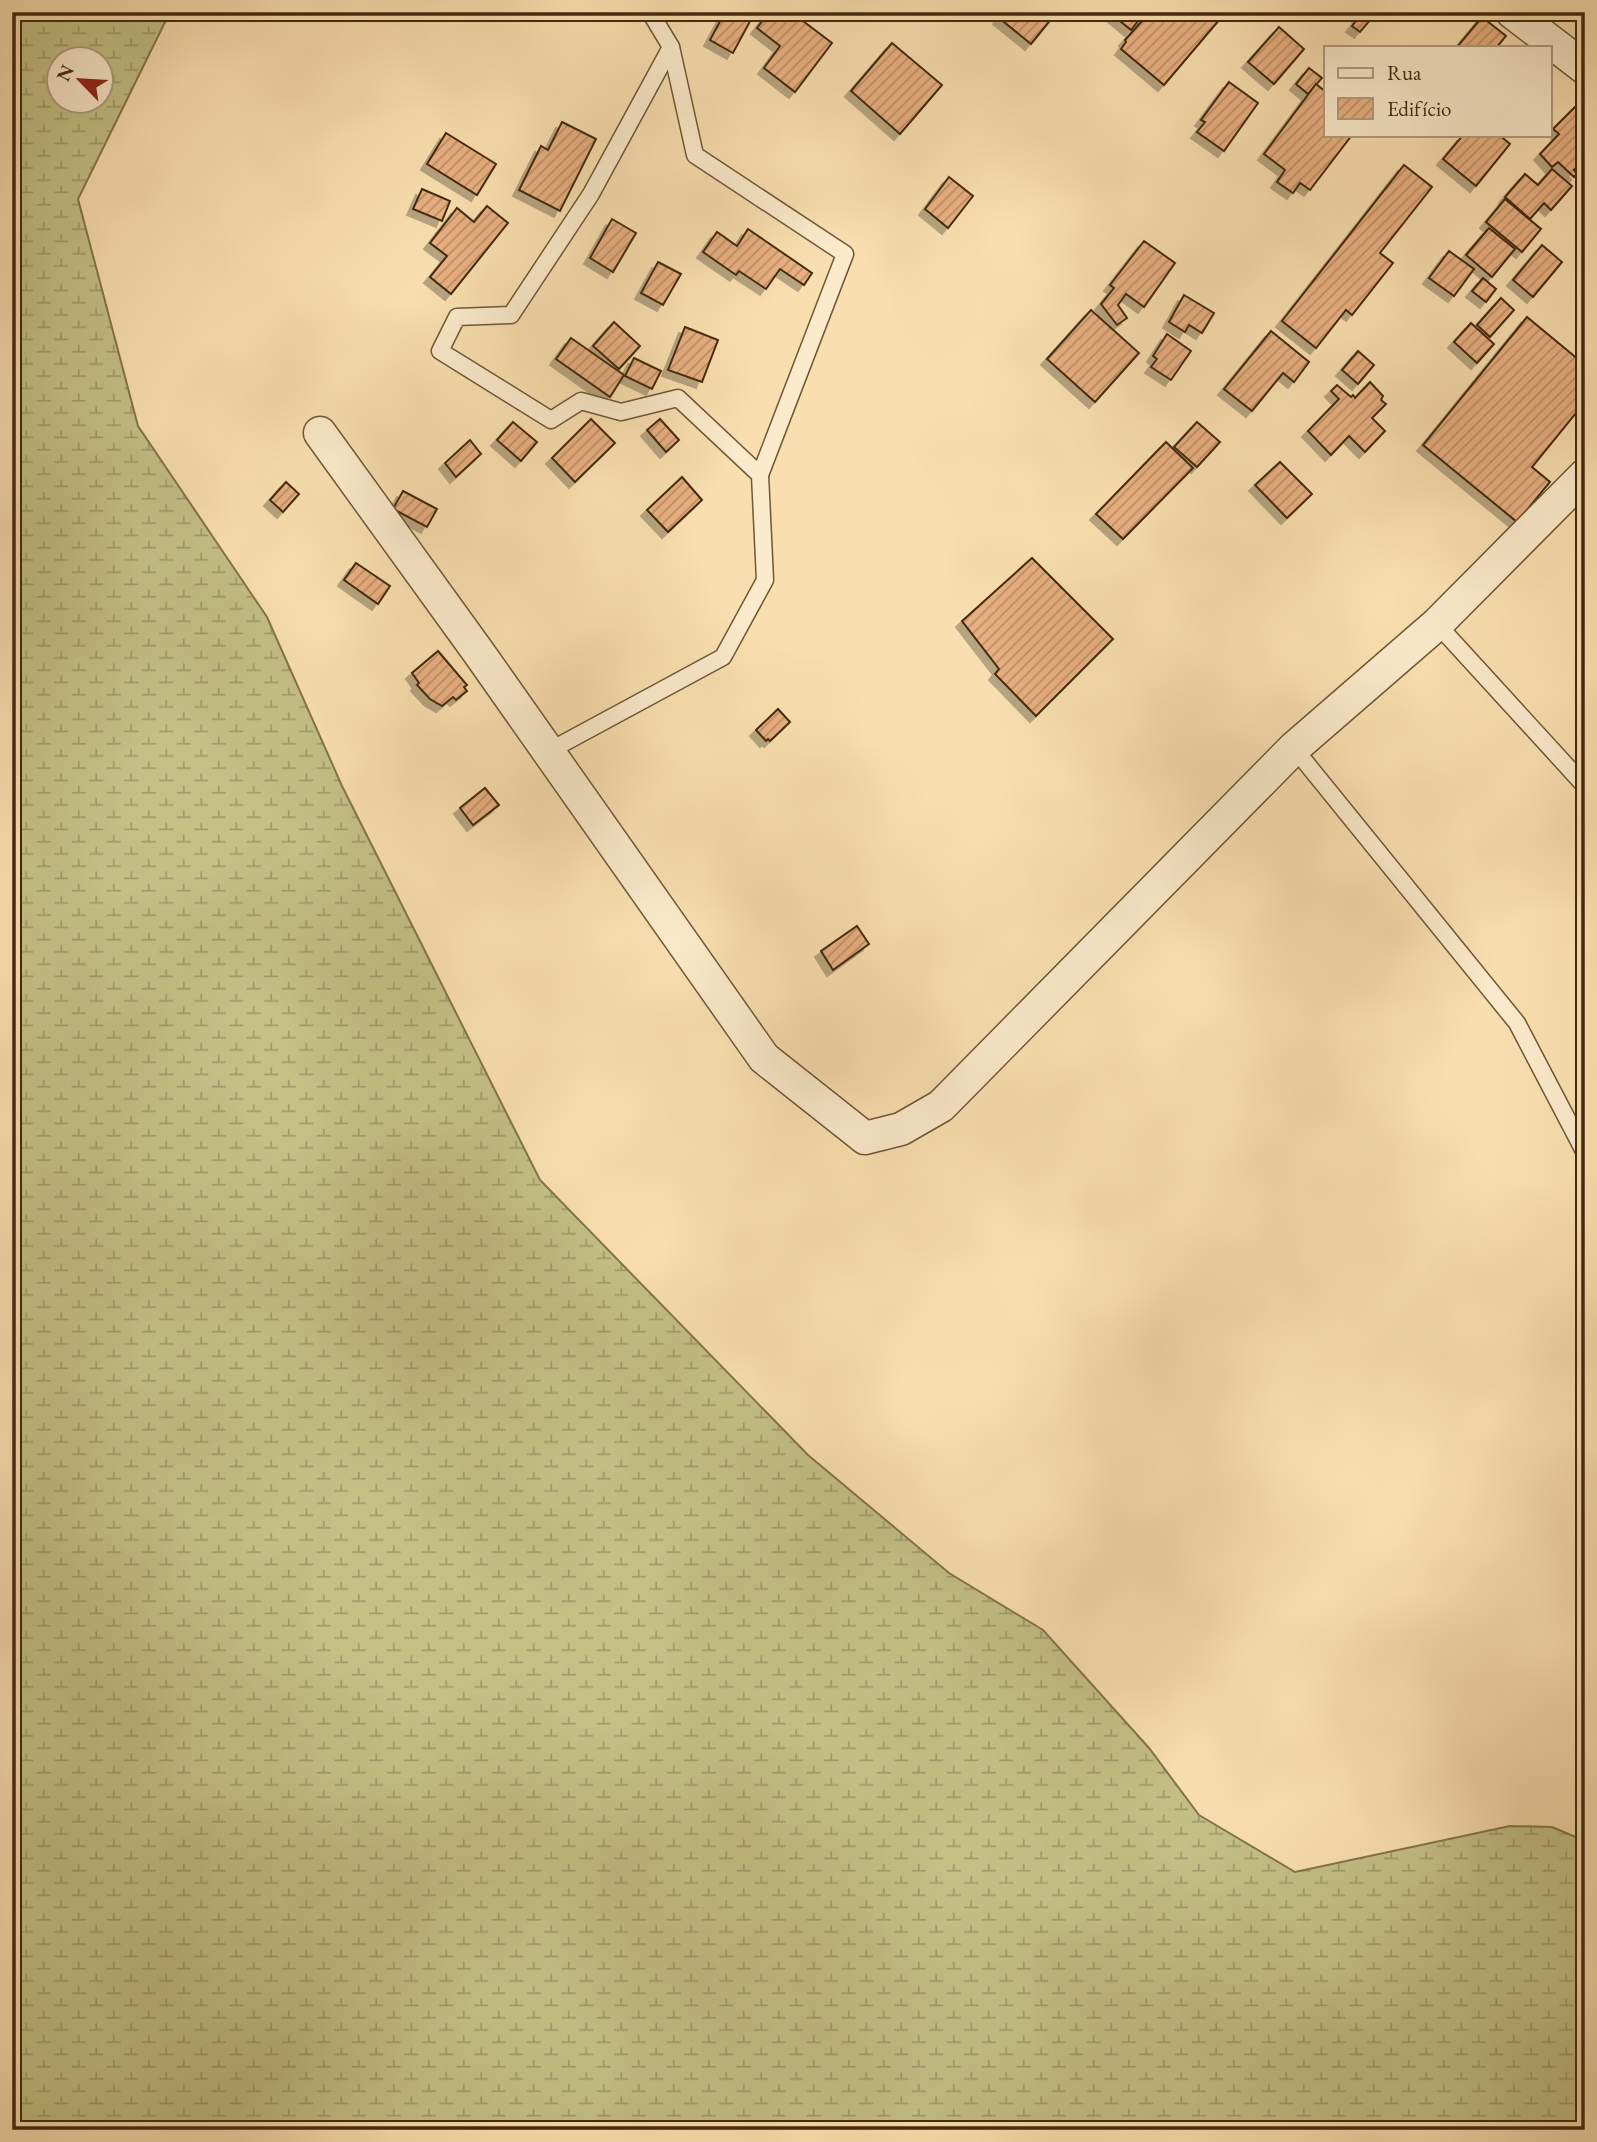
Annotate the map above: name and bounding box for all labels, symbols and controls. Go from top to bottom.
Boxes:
north arrow [46,46,116,116]
legend [1324,46,1552,136]
text: Rua [1387,59,1422,86]
text: N [50,60,80,85]
text: Edifício [1387,95,1451,122]

